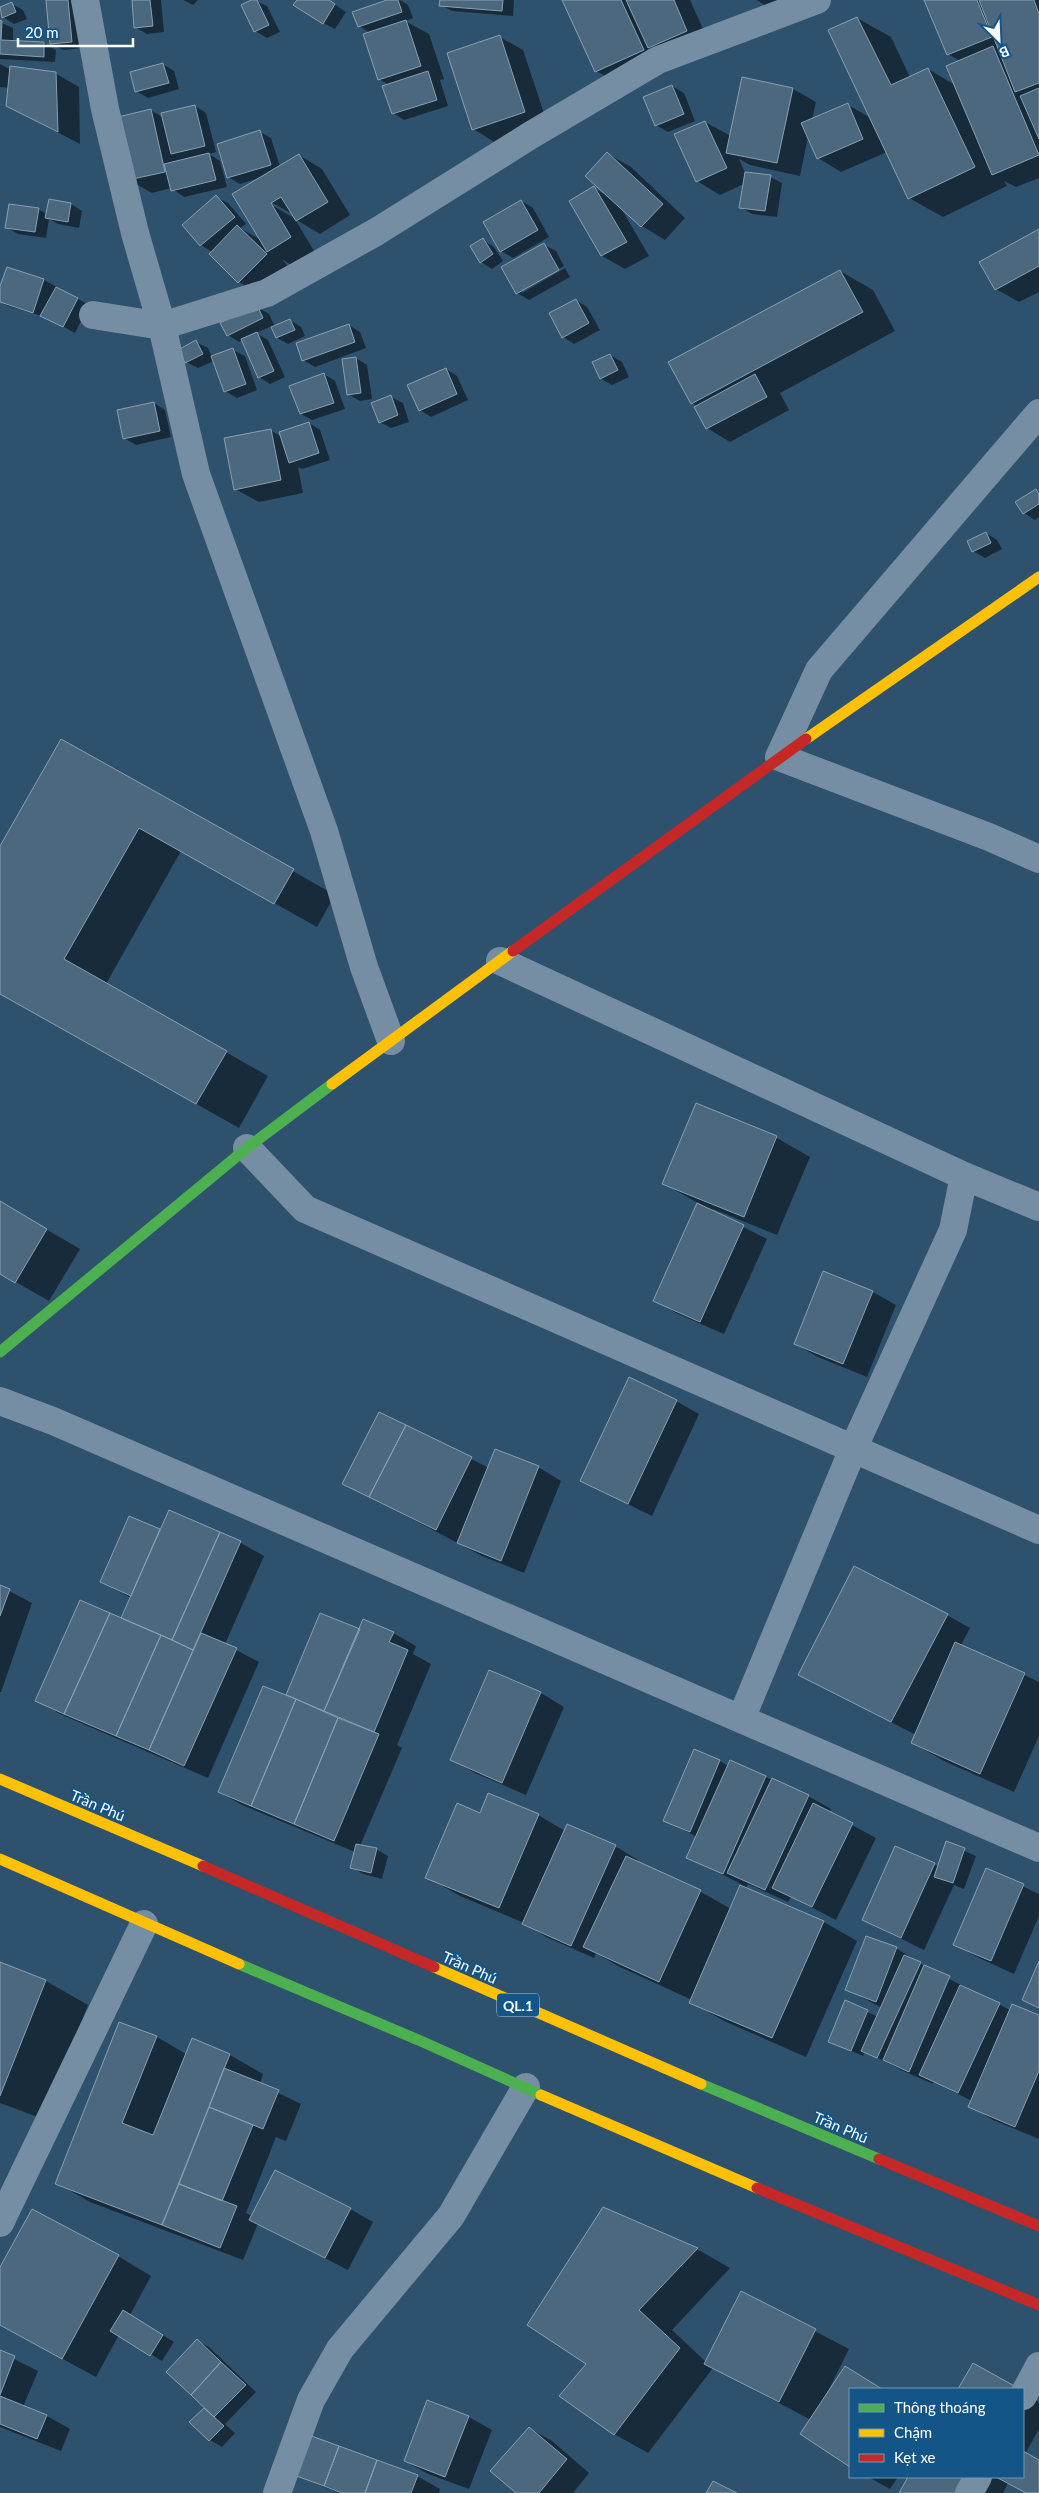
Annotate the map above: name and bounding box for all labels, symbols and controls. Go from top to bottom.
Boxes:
scale bar [18,15,132,47]
north arrow [974,15,1024,65]
text: 20 m [25,23,59,41]
text: B [997,43,1012,62]
street label: Trần Phú [68,1785,128,1825]
street label: Trần Phú [440,1947,500,1987]
road number: QL.1 [497,1994,539,2016]
street label: Trần Phú [811,2107,871,2147]
legend [849,2388,1024,2478]
text: Thông thoáng [894,2398,986,2416]
text: Chậm [894,2423,932,2441]
text: Kẹt xe [894,2448,936,2466]

